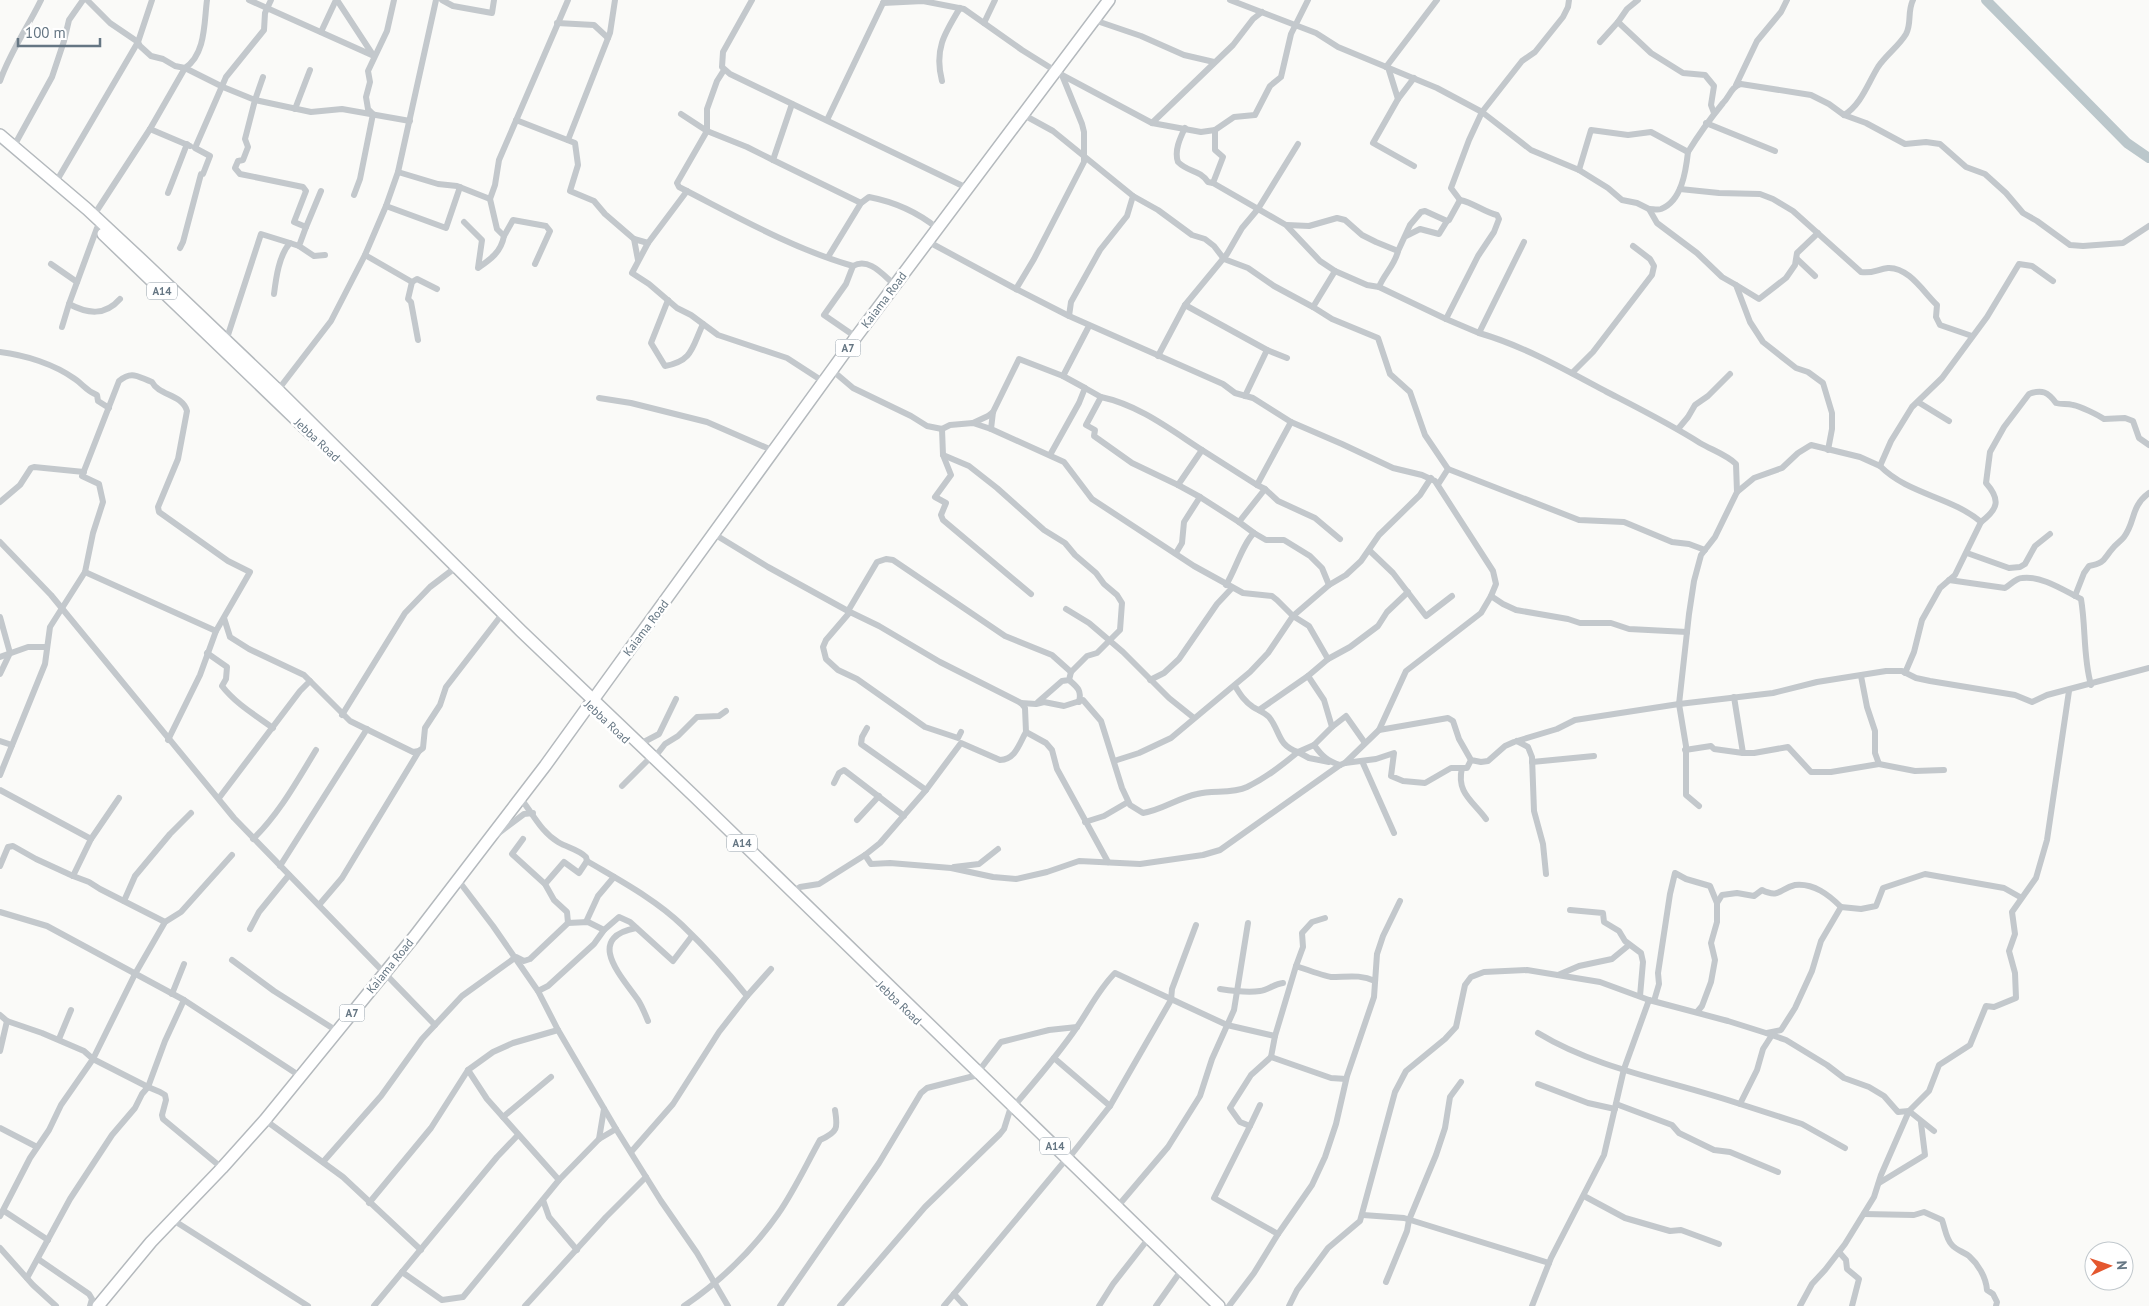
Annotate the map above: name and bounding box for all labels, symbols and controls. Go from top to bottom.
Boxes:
scale bar [18,15,100,47]
text: 100 m [25,23,66,42]
street label: Kaiama Road [858,269,910,331]
road number: A14 [147,282,177,300]
road number: A7 [836,339,860,356]
street label: Jebba Road [291,414,343,465]
street label: Kaiama Road [620,597,672,659]
street label: Jebba Road [581,696,633,747]
road number: A14 [727,834,757,851]
street label: Kaiama Road [363,935,416,996]
street label: Jebba Road [873,977,925,1028]
road number: A7 [340,1004,364,1021]
road number: A14 [1040,1138,1070,1154]
north arrow [2084,1241,2134,1291]
text: N [2113,1260,2131,1270]

